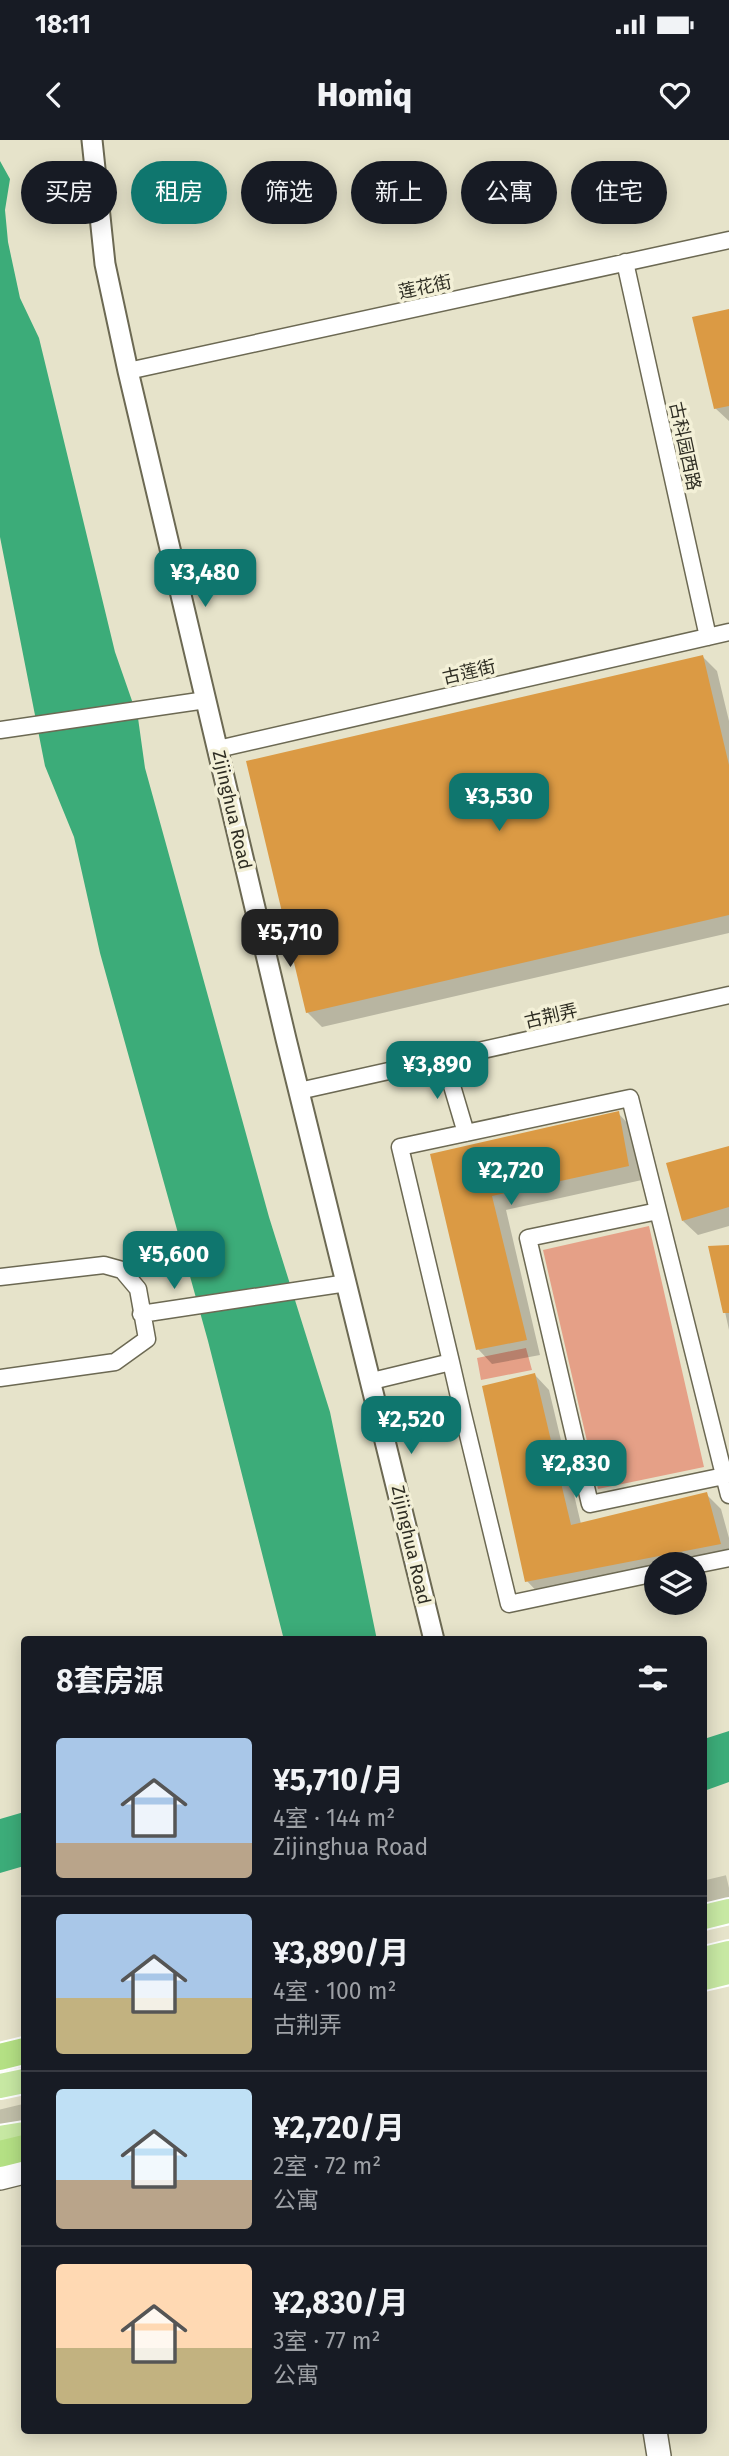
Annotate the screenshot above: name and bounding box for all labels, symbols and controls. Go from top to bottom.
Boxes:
text: 18:11 [35,9,91,40]
icon: back [35,76,73,114]
text: Homiq [317,76,412,114]
icon: heart [656,76,694,114]
chip: 买房 [21,161,117,224]
chip: 租房 [131,161,227,224]
chip: 筛选 [241,161,337,224]
chip: 新上 [351,161,447,224]
chip: 公寓 [461,161,557,224]
chip: 住宅 [571,161,667,224]
street label: 莲花街 [396,271,454,303]
street label: 古科园西路 [665,400,705,492]
pin: ¥3,480 [148,550,262,609]
text: ¥3,480 [170,558,240,586]
street label: 古莲街 [440,655,498,689]
street label: Zijinghua Road [208,748,256,872]
pin: ¥3,530 [442,774,556,833]
text: ¥3,530 [465,782,533,810]
pin: ¥5,710 [233,910,347,969]
text: ¥5,710 [257,918,323,946]
street label: 古荆弄 [522,999,580,1033]
pin: ¥3,890 [380,1042,494,1101]
text: ¥3,890 [402,1050,472,1078]
pin: ¥2,720 [454,1147,568,1207]
text: ¥2,720 [478,1156,544,1184]
pin: ¥5,600 [117,1232,231,1291]
text: ¥5,600 [139,1240,209,1268]
pin: ¥2,520 [354,1396,468,1456]
text: ¥2,520 [377,1405,445,1433]
pin: ¥2,830 [519,1440,633,1500]
text: ¥2,830 [542,1449,610,1477]
street label: Zijinghua Road [387,1483,435,1607]
map controls [644,1552,707,1615]
button: layers [644,1552,707,1615]
icon: filters [634,1659,672,1697]
text: 8套房源 [56,1663,163,1699]
text: ¥5,710/月 [273,1762,404,1798]
icon: home [112,1766,196,1850]
text: 4室 · 144 m² [273,1804,395,1832]
text: Zijinghua Road [273,1833,428,1861]
text: ¥3,890/月 [273,1935,409,1971]
icon: home [112,1942,196,2026]
text: 4室 · 100 m² [273,1977,396,2005]
text: 古荆弄 [273,2011,342,2039]
text: ¥2,720/月 [273,2110,405,2146]
icon: home [112,2117,196,2201]
text: 2室 · 72 m² [273,2152,381,2180]
text: 公寓 [273,2186,319,2214]
text: ¥2,830/月 [273,2285,408,2321]
icon: home [112,2292,196,2376]
text: 3室 · 77 m² [273,2327,381,2355]
text: 公寓 [273,2361,319,2389]

